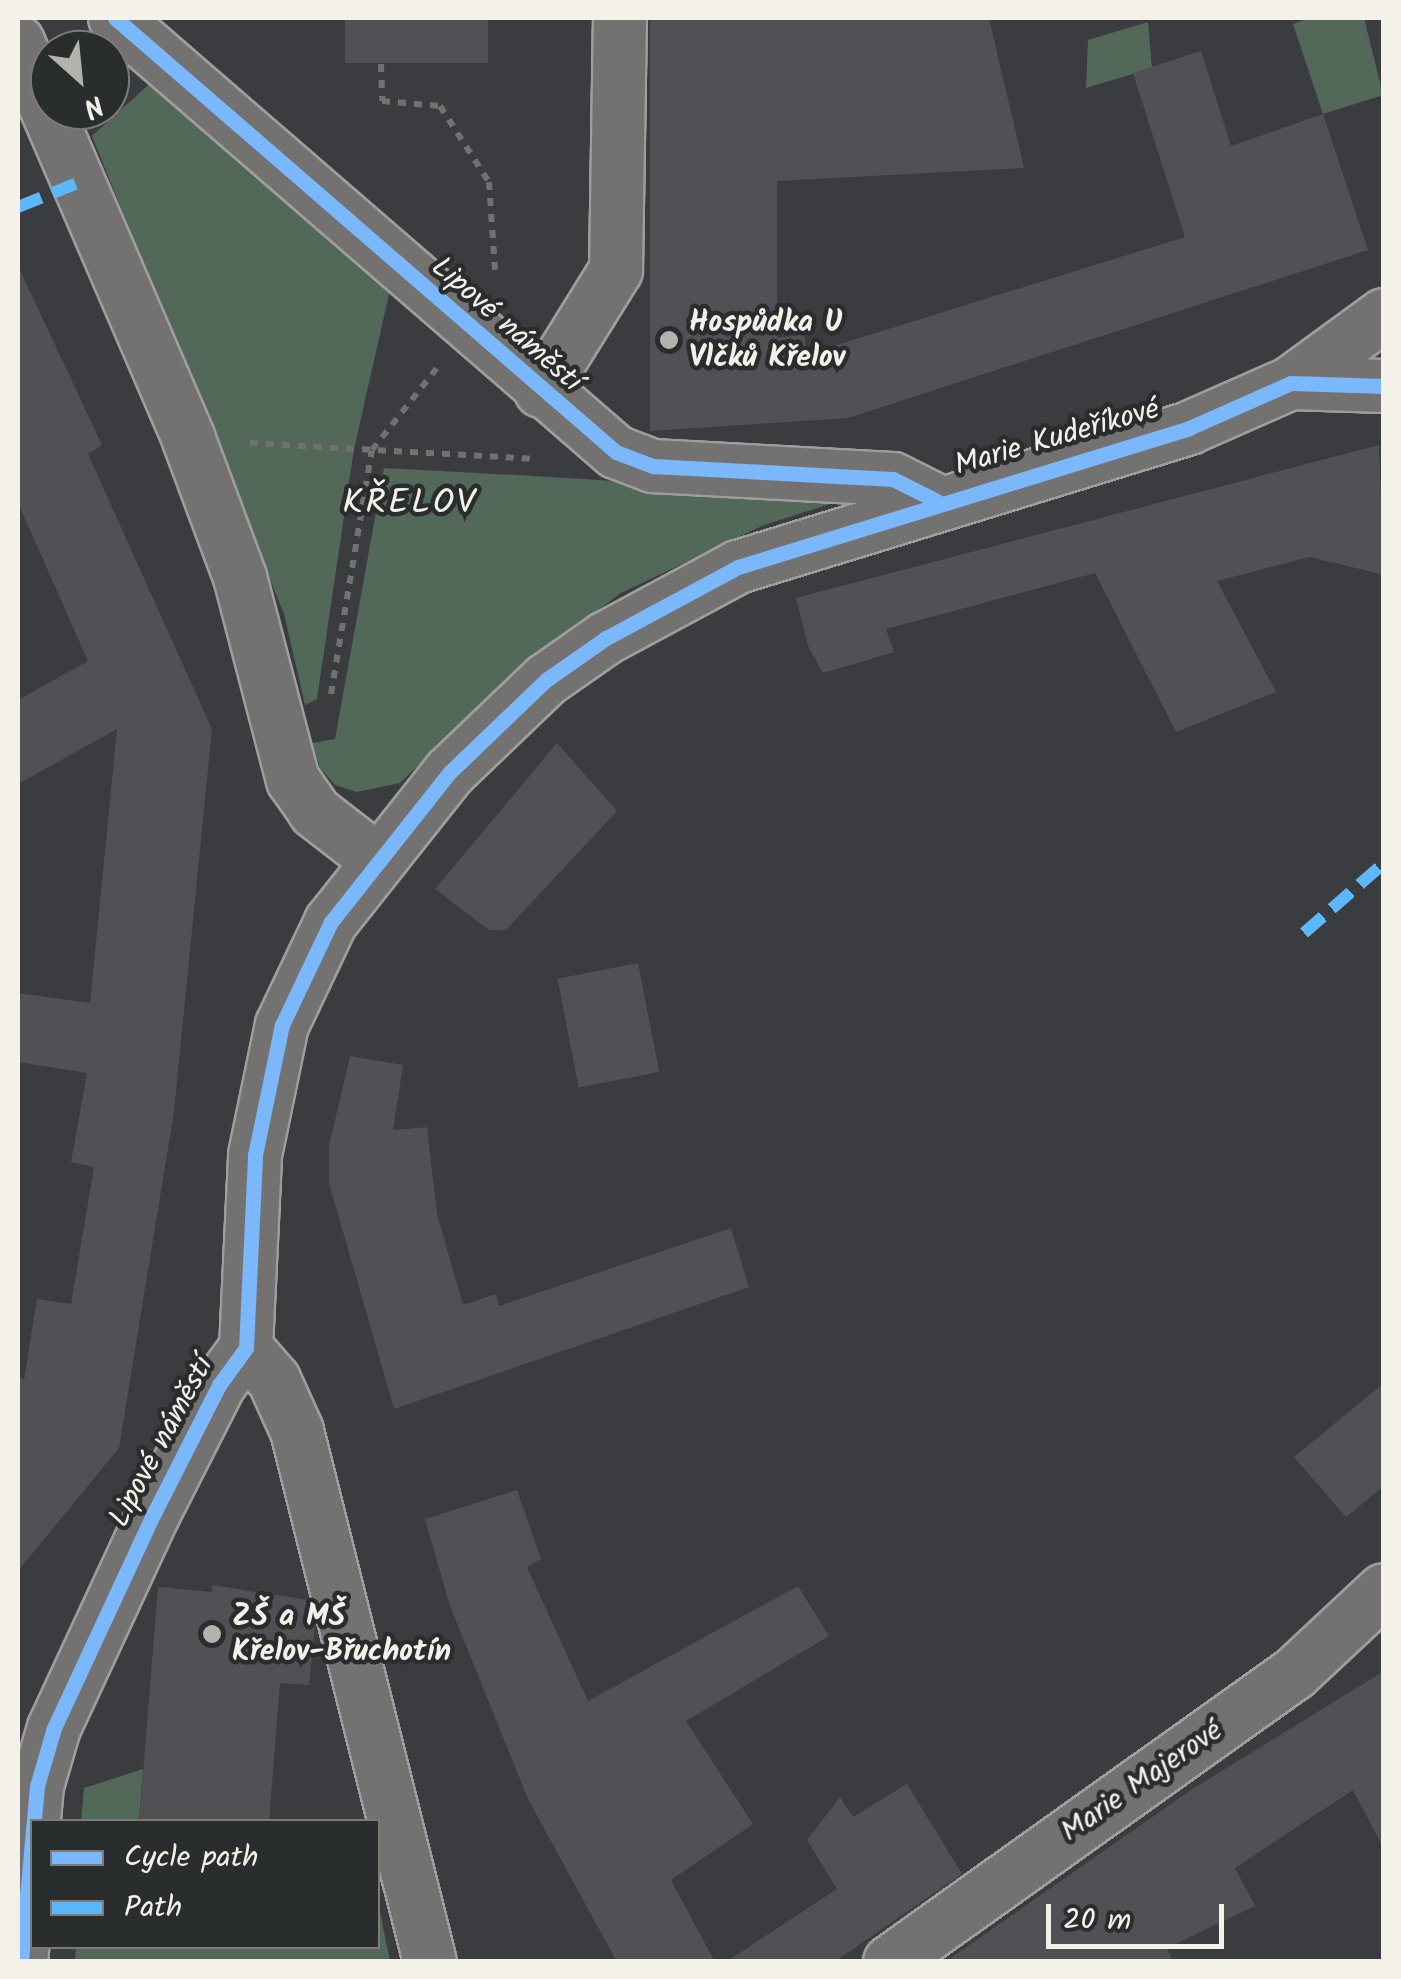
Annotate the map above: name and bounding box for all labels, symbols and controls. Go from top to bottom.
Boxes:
north arrow [30,30,130,130]
text: N [75,81,111,129]
street label: Lipové náměstí [423,250,589,400]
place label: Hospůdka U Vlčků Křelov [689,305,845,376]
marker: Hospůdka U Vlčků Křelov [658,329,680,351]
street label: Marie Kudeříkové [951,392,1163,484]
district label: KŘELOV [342,483,478,525]
street label: Lipové náměstí [102,1351,222,1533]
place label: ZŠ a MŠ Křelov-Břuchotín [232,1599,451,1670]
marker: ZŠ a MŠ Křelov-Břuchotín [201,1623,223,1645]
street label: Marie Majerové [1054,1713,1230,1851]
legend [30,1819,380,1949]
text: Cycle path [124,1834,258,1882]
text: Path [124,1884,182,1932]
scale bar [1051,1884,1228,1946]
text: 20 m [1063,1897,1131,1945]

